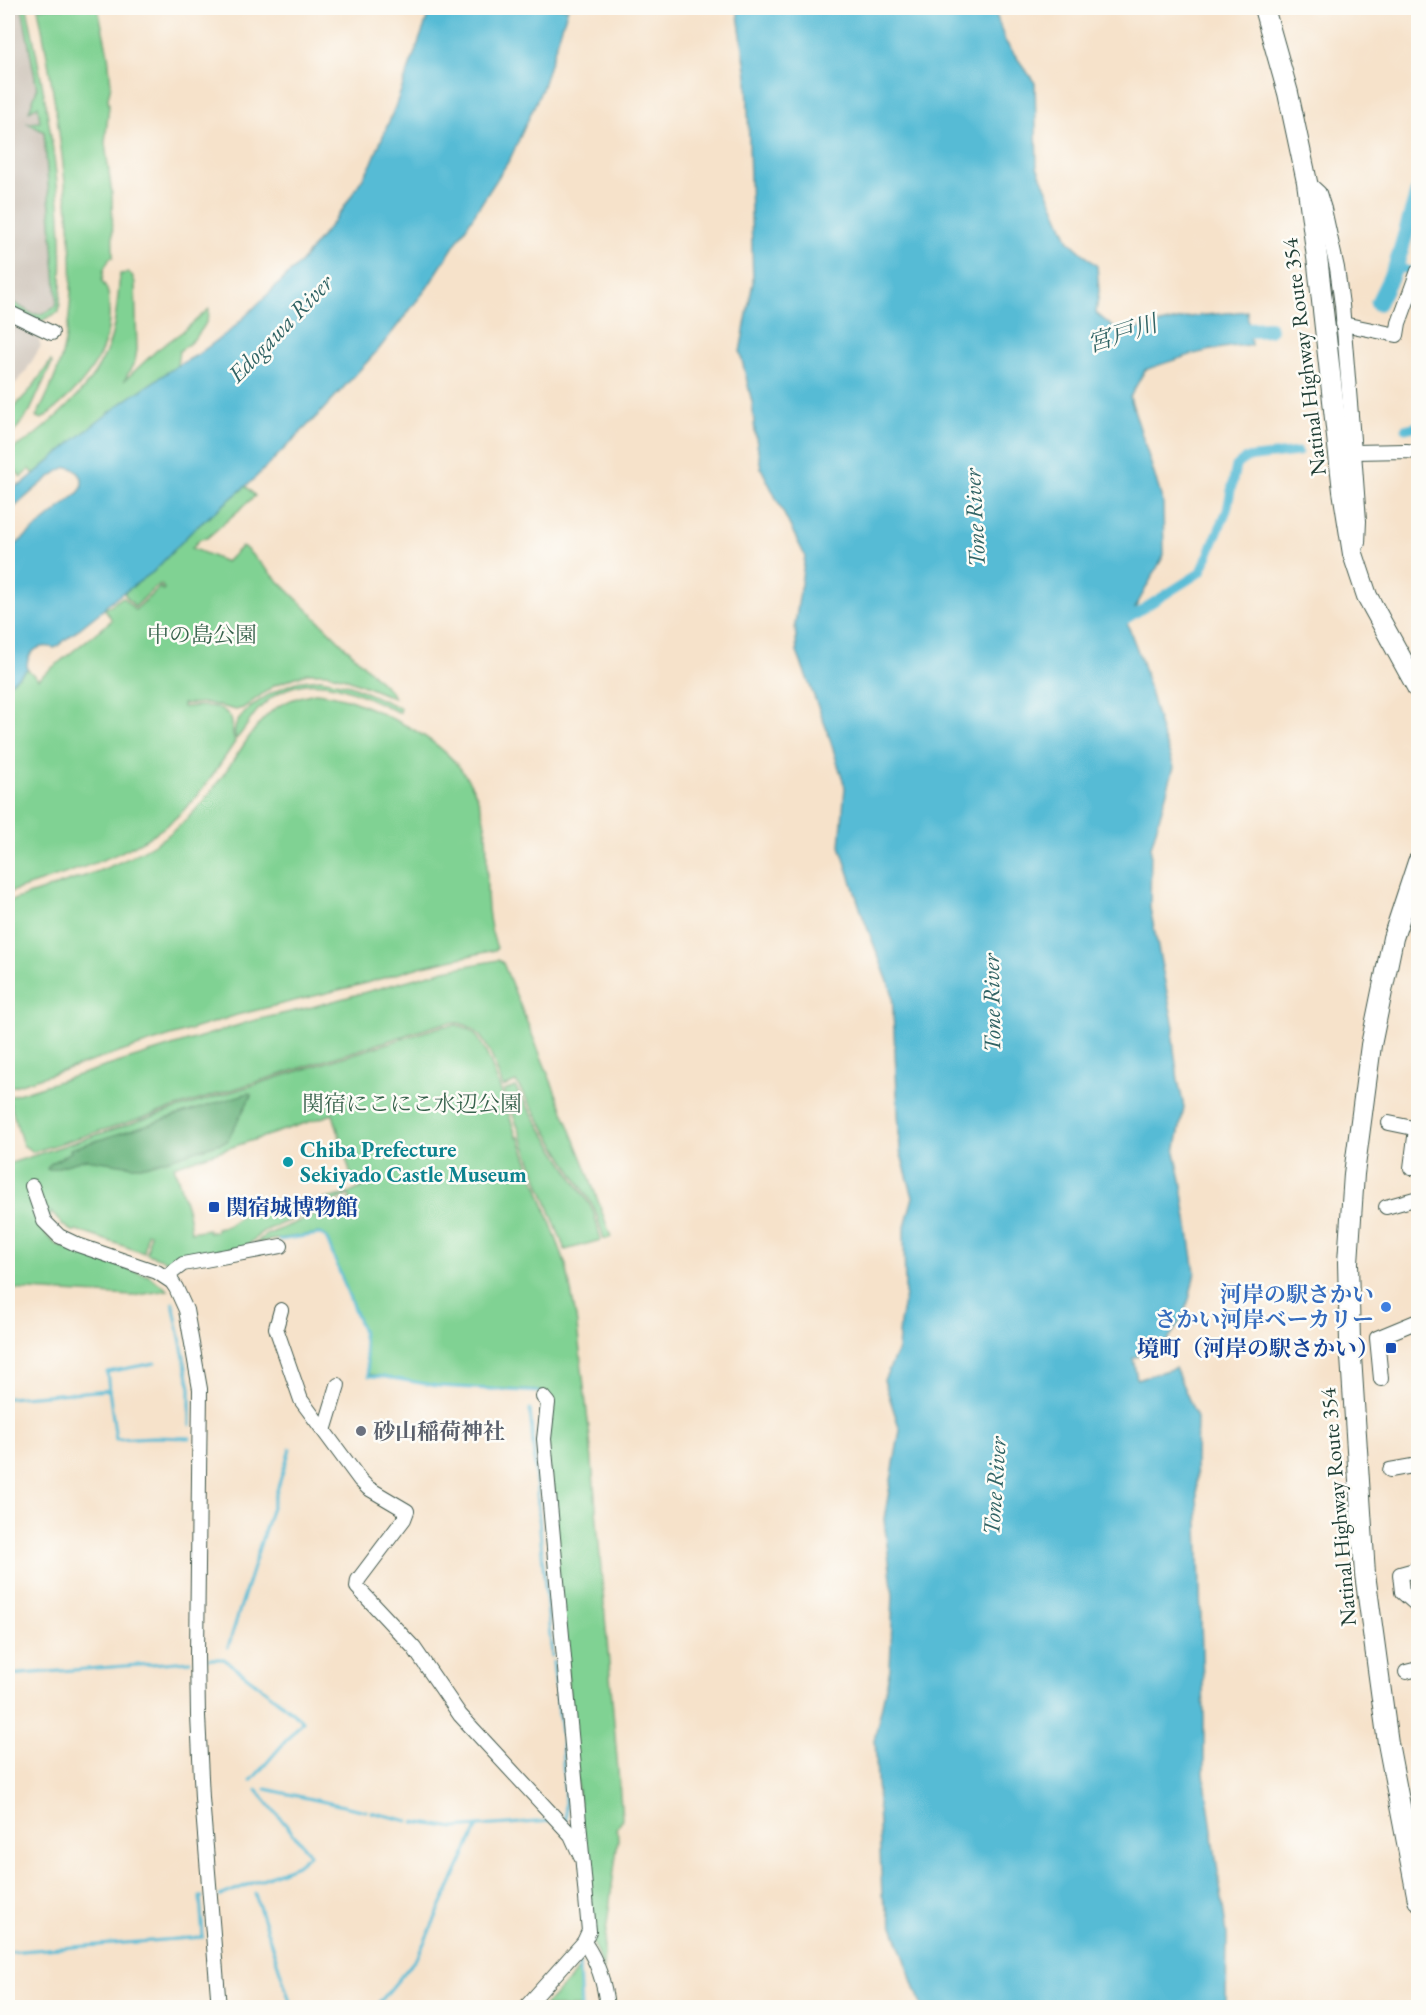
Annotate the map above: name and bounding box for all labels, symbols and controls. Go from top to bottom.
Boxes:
street label: Natinal Highway Route 354 [1275,236,1333,477]
water label: Edogawa River [220,266,341,389]
water label: 宮戸川 [1083,306,1164,359]
water label: Tone River [956,466,992,568]
park label: 中の島公園 [147,620,257,649]
water label: Tone River [975,952,1007,1053]
park label: 関宿にこにこ水辺公園 [302,1089,522,1118]
place label: Chiba Prefecture Sekiyado Castle Museum [300,1135,527,1189]
marker: Chiba Prefecture Sekiyado Castle Museum [281,1155,295,1169]
place label: 関宿城博物館 [226,1193,358,1222]
marker: 関宿城博物館 [207,1200,221,1214]
place label: 河岸の駅さかい さかい河岸ベーカリー [1154,1280,1374,1334]
marker: 河岸の駅さかい さかい河岸ベーカリー [1379,1300,1393,1314]
place label: 境町（河岸の駅さかい） [1137,1334,1379,1363]
marker: 境町（河岸の駅さかい） [1384,1341,1398,1355]
street label: Natinal Highway Route 354 [1313,1386,1363,1627]
place label: 砂山稲荷神社 [373,1417,505,1446]
marker: 砂山稲荷神社 [354,1424,368,1438]
water label: Tone River [975,1434,1013,1536]

